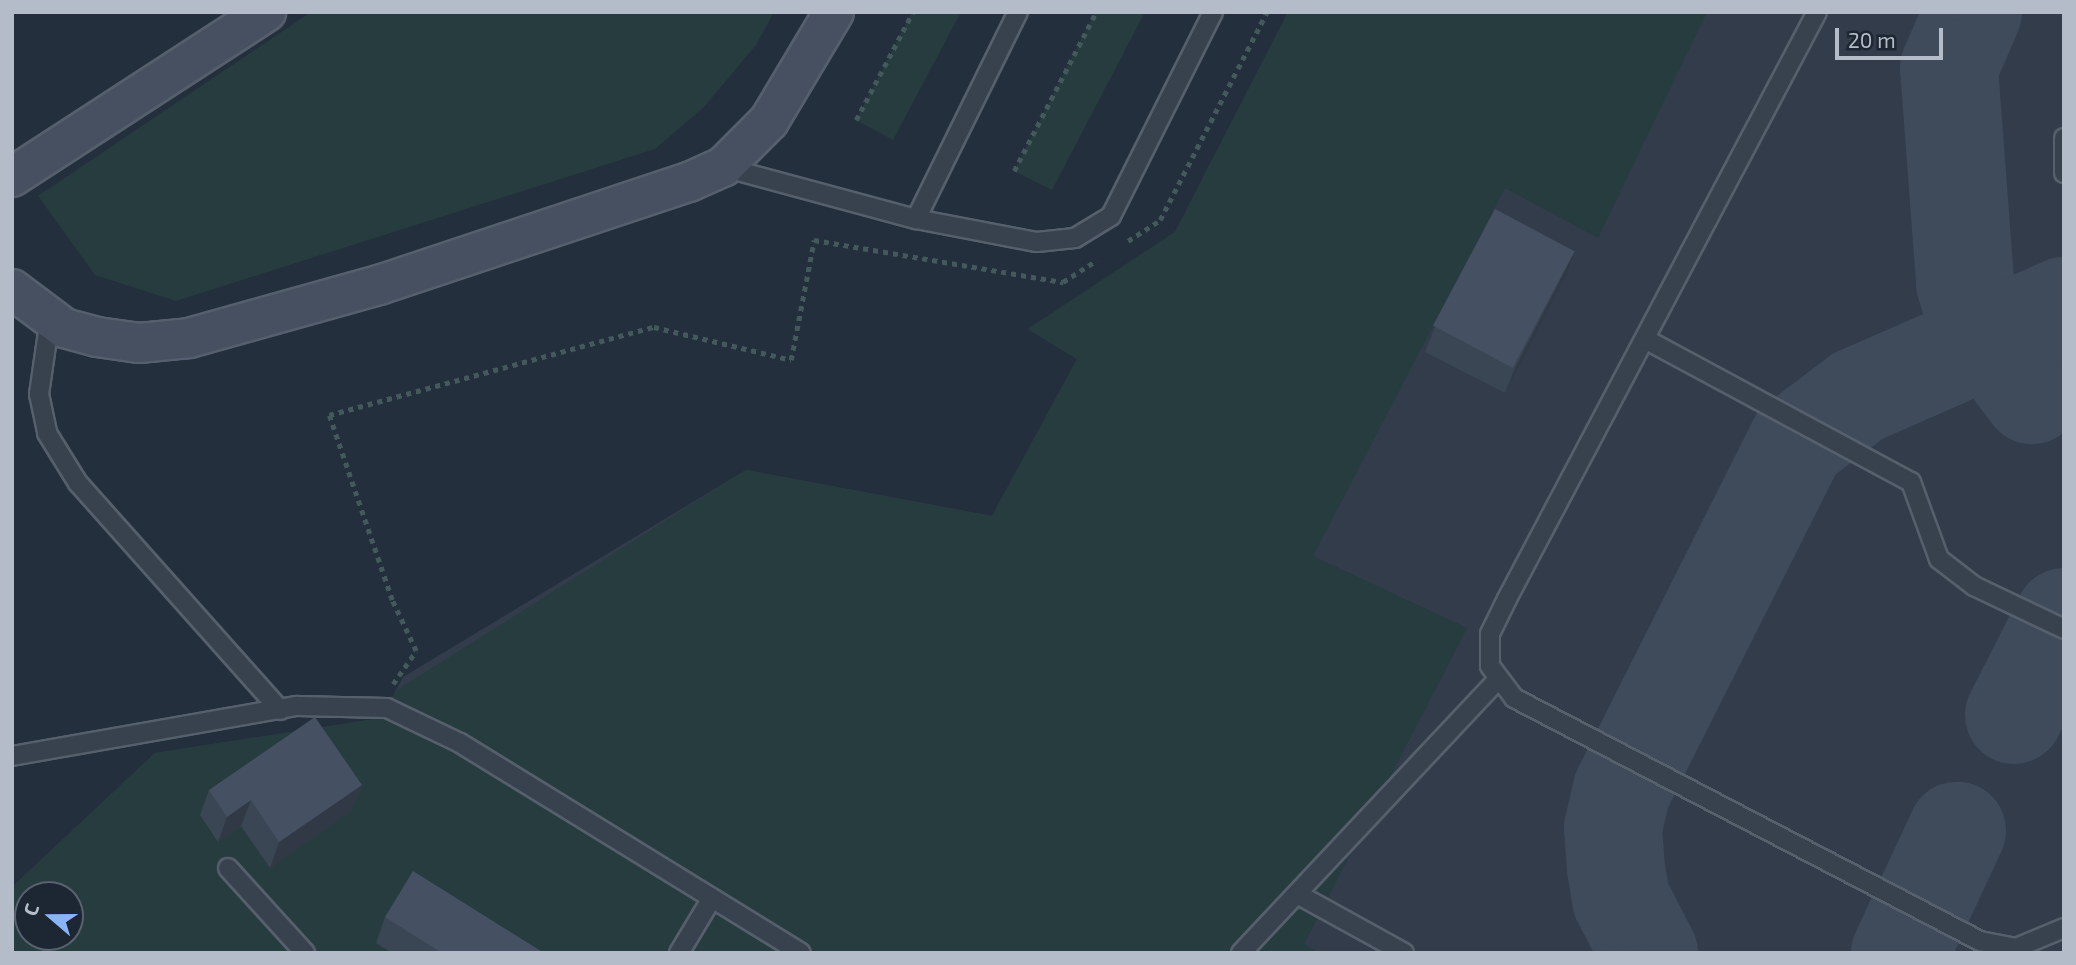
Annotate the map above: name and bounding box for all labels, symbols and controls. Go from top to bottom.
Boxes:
scale bar [1838,14,1946,58]
text: 20 m [1848,27,1896,52]
north arrow [14,881,84,951]
text: С [18,900,43,919]

